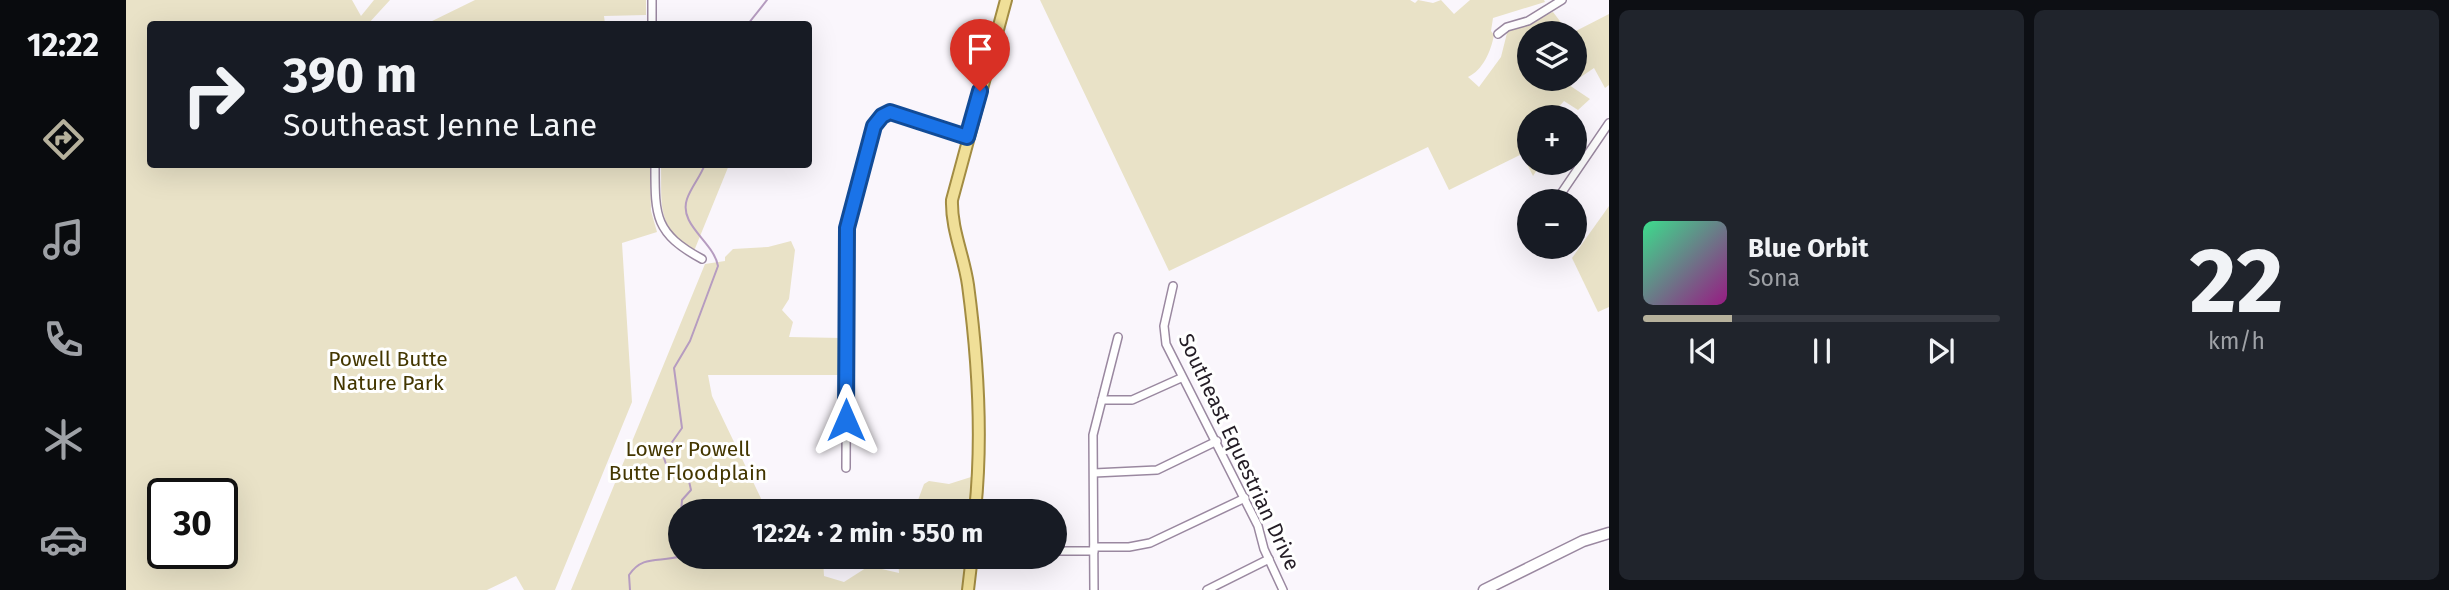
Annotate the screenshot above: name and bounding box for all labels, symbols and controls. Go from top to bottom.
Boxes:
pin [950,19,1010,91]
map controls [1517,21,1587,259]
button: layers [1517,21,1587,91]
text: 12:22 [27,26,99,64]
icon: arrive [961,30,999,68]
text: 390 m [283,46,417,105]
icon: right [168,49,259,140]
button: + [1517,105,1587,175]
text: Southeast Jenne Lane [283,106,597,144]
icon: directions [39,115,88,164]
button: − [1517,189,1587,259]
icon: music [39,215,88,264]
text: 22 [2189,227,2284,336]
text: Blue Orbit [1748,233,1868,264]
text: Sona [1748,264,1800,292]
icon: phone [39,315,88,364]
text: km/h [2208,327,2265,355]
street label: Southeast Equestrian Drive [1173,329,1305,575]
icon: previous [1684,332,1722,370]
icon: pause [1803,332,1841,370]
icon: next [1922,332,1960,370]
park label: Powell Butte Nature Park [328,346,448,396]
position arrow [809,383,883,457]
icon: climate [39,415,88,464]
park label: Lower Powell Butte Floodplain [609,436,767,486]
speed limit sign: 30 [147,478,238,569]
icon: car [39,515,88,564]
text: 12:24 · 2 min · 550 m [752,518,983,549]

